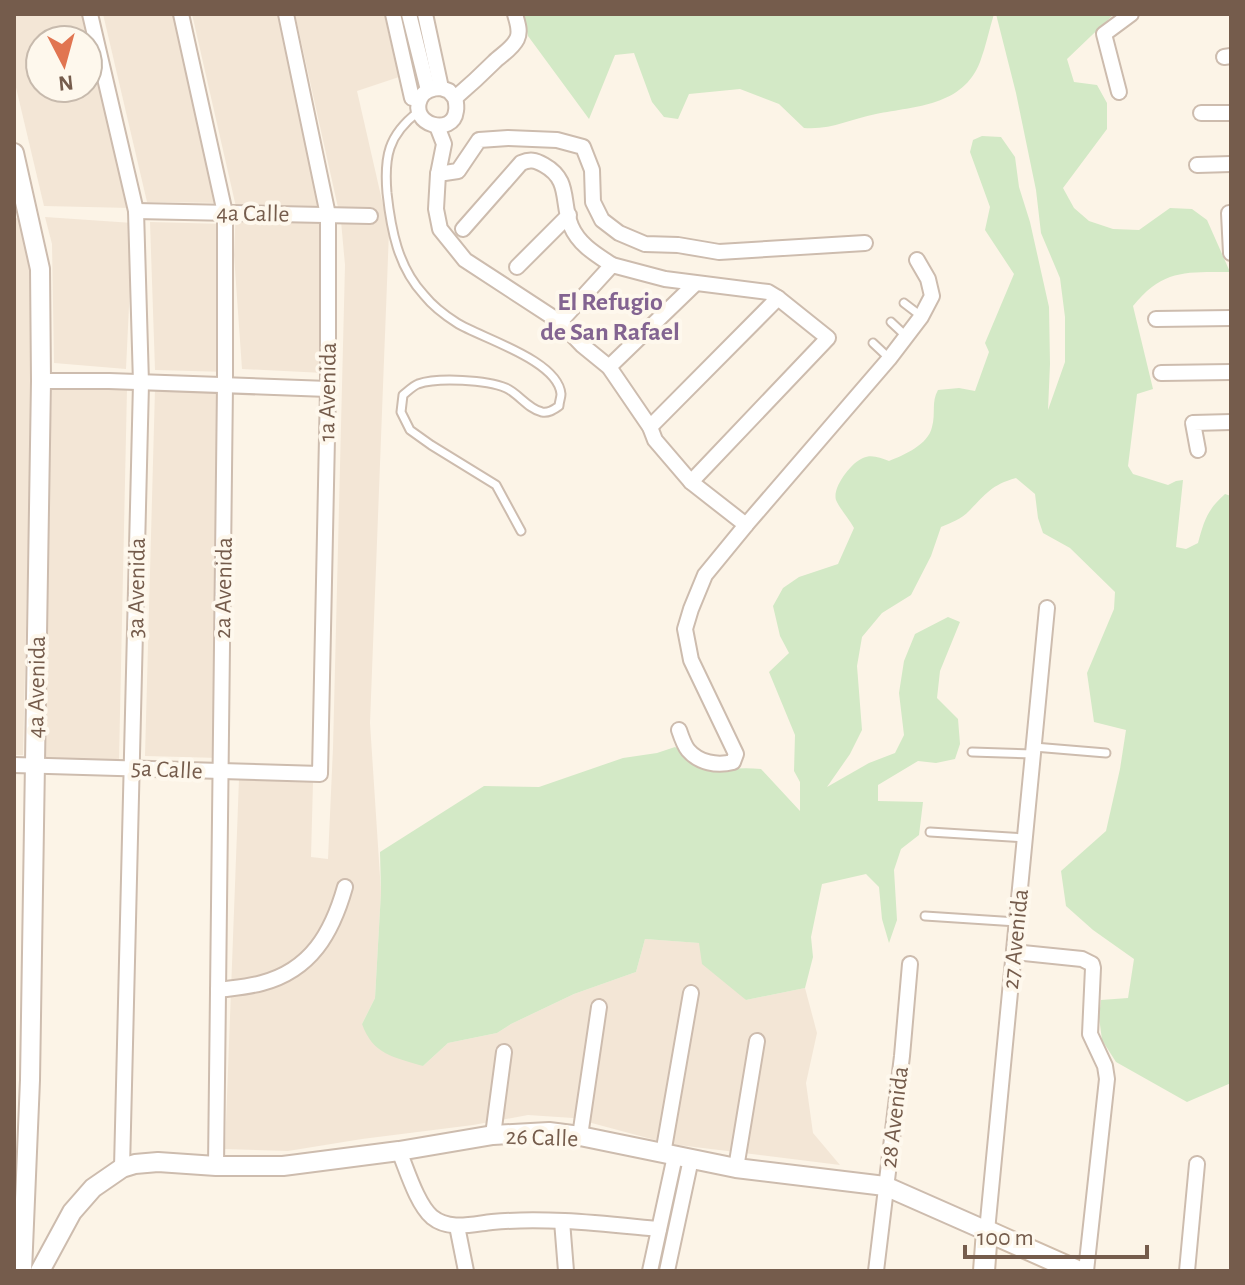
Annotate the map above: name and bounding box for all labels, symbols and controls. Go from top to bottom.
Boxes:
north arrow [24,24,104,104]
text: N [57,71,75,95]
street label: 4a Calle [216,201,290,227]
district label: El Refugio de San Rafael [540,289,680,345]
street label: 1a Avenida [315,342,341,442]
street label: 3a Avenida [124,537,150,639]
street label: 2a Avenida [211,537,237,639]
street label: 4a Avenida [24,636,50,739]
street label: 5a Calle [131,756,203,784]
street label: 27 Avenida [999,888,1033,991]
street label: 28 Avenida [877,1065,913,1169]
street label: 26 Calle [505,1125,579,1151]
scale bar [965,1209,1147,1259]
text: 100 m [977,1226,1034,1250]

